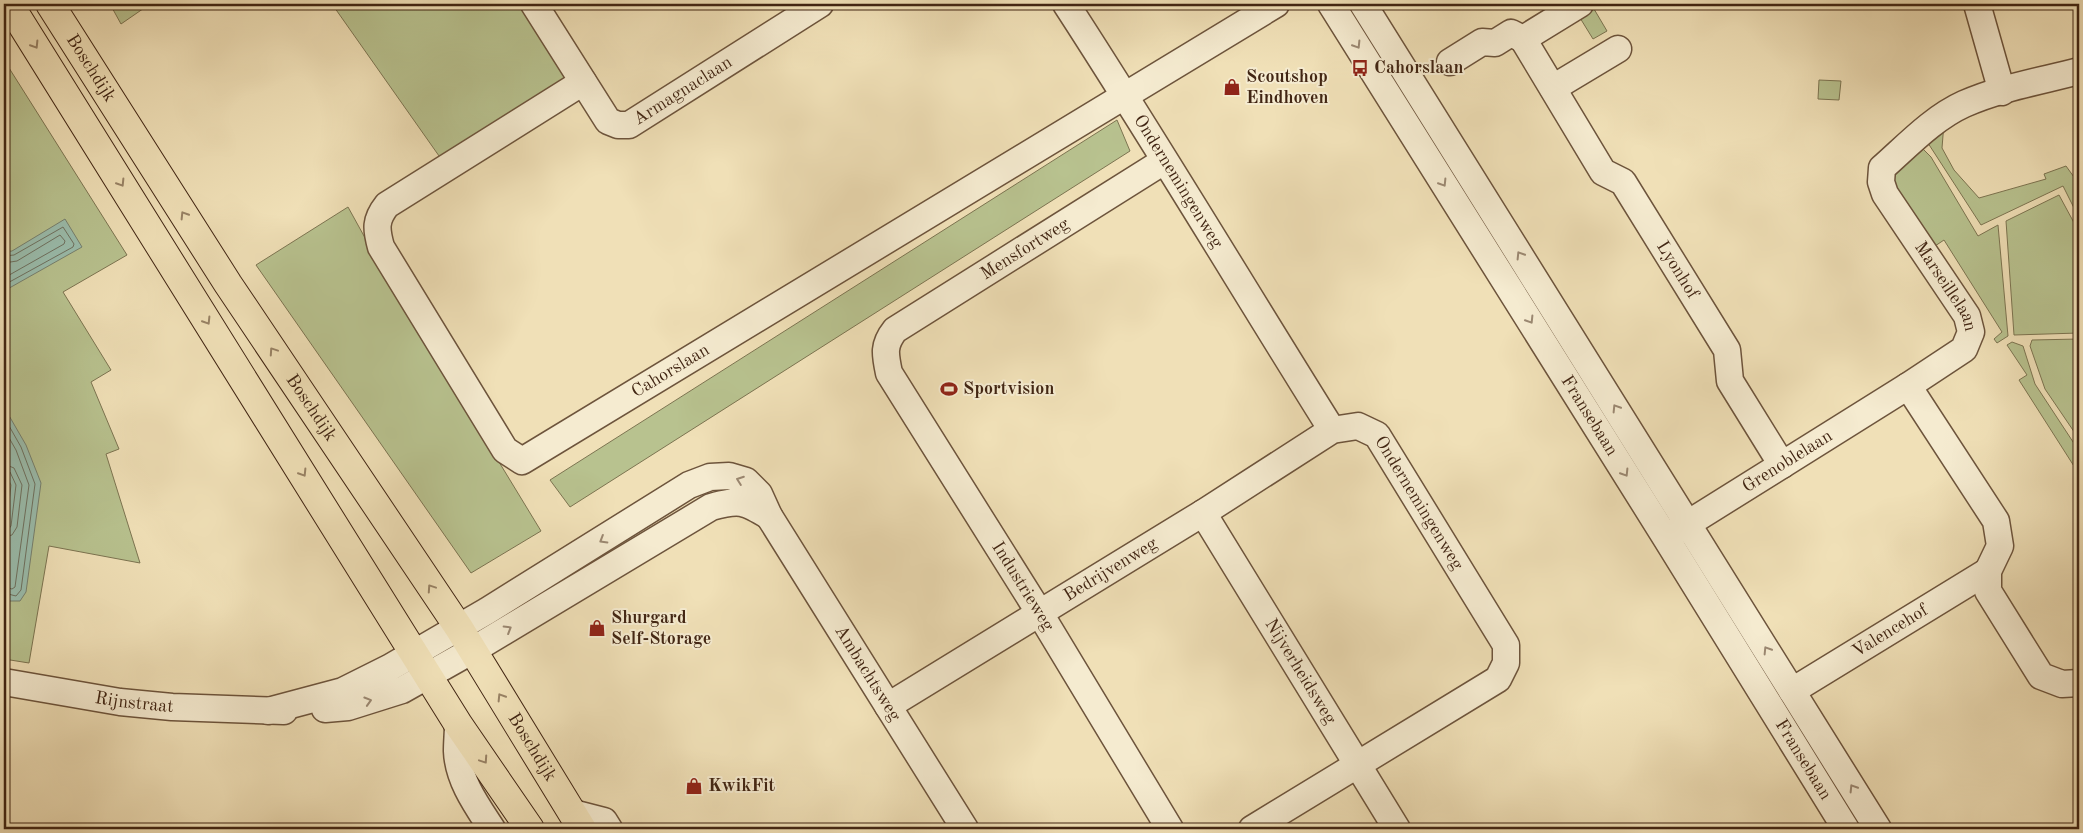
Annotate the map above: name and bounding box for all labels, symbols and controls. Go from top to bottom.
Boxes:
street label: Boschdijk [63,31,119,105]
one-way arrow [28,40,38,49]
one-way arrow [1350,40,1360,49]
street label: Armagnaclaan [630,53,736,129]
bus stop icon: Cahorslaan [1350,58,1370,78]
place label: Cahorslaan [1374,59,1464,77]
place label: Scoutshop Eindhoven [1246,68,1328,107]
shop icon: Scoutshop Eindhoven [1222,77,1242,97]
street label: Ondernemingenweg [1130,112,1226,252]
one-way arrow [114,177,124,186]
one-way arrow [1437,177,1446,186]
one-way arrow [181,211,190,220]
street label: Mensfortweg [978,215,1073,283]
street label: Lyonhof [1653,238,1703,303]
street label: Marseillelaan [1911,239,1980,333]
one-way arrow [1517,252,1527,261]
one-way arrow [201,315,210,324]
one-way arrow [1523,315,1533,324]
street label: Cahorslaan [629,340,713,401]
one-way arrow [270,347,279,357]
street label: Boschdijk [282,371,340,445]
street label: Fransebaan [1557,372,1621,459]
sports icon: Sportvision [939,379,959,399]
place label: Sportvision [963,380,1054,398]
one-way arrow [1612,405,1622,414]
street label: Grenoblelaan [1739,427,1836,496]
street label: Ondernemingenweg [1371,433,1467,573]
one-way arrow [1619,467,1629,476]
one-way arrow [297,468,306,477]
one-way arrow [736,476,745,486]
one-way arrow [599,533,608,543]
street label: Bedrijvenweg [1061,534,1161,605]
street label: Industrieweg [988,538,1057,634]
one-way arrow [428,584,437,593]
street label: Valencehof [1849,601,1932,661]
place label: Shurgard Self-Storage [611,609,711,648]
street label: Nijverheidsweg [1261,616,1340,728]
shop icon: Shurgard Self-Storage [587,618,607,638]
street label: Ambachtsweg [831,622,904,725]
one-way arrow [503,625,512,635]
one-way arrow [1763,646,1773,655]
street label: Rijnstraat [94,689,174,716]
one-way arrow [498,694,507,703]
one-way arrow [363,696,371,706]
street label: Boschdijk [504,710,560,785]
street label: Fransebaan [1771,716,1835,803]
one-way arrow [478,755,487,764]
shop icon: KwikFit [684,776,704,796]
place label: KwikFit [708,777,776,795]
one-way arrow [1849,784,1859,793]

